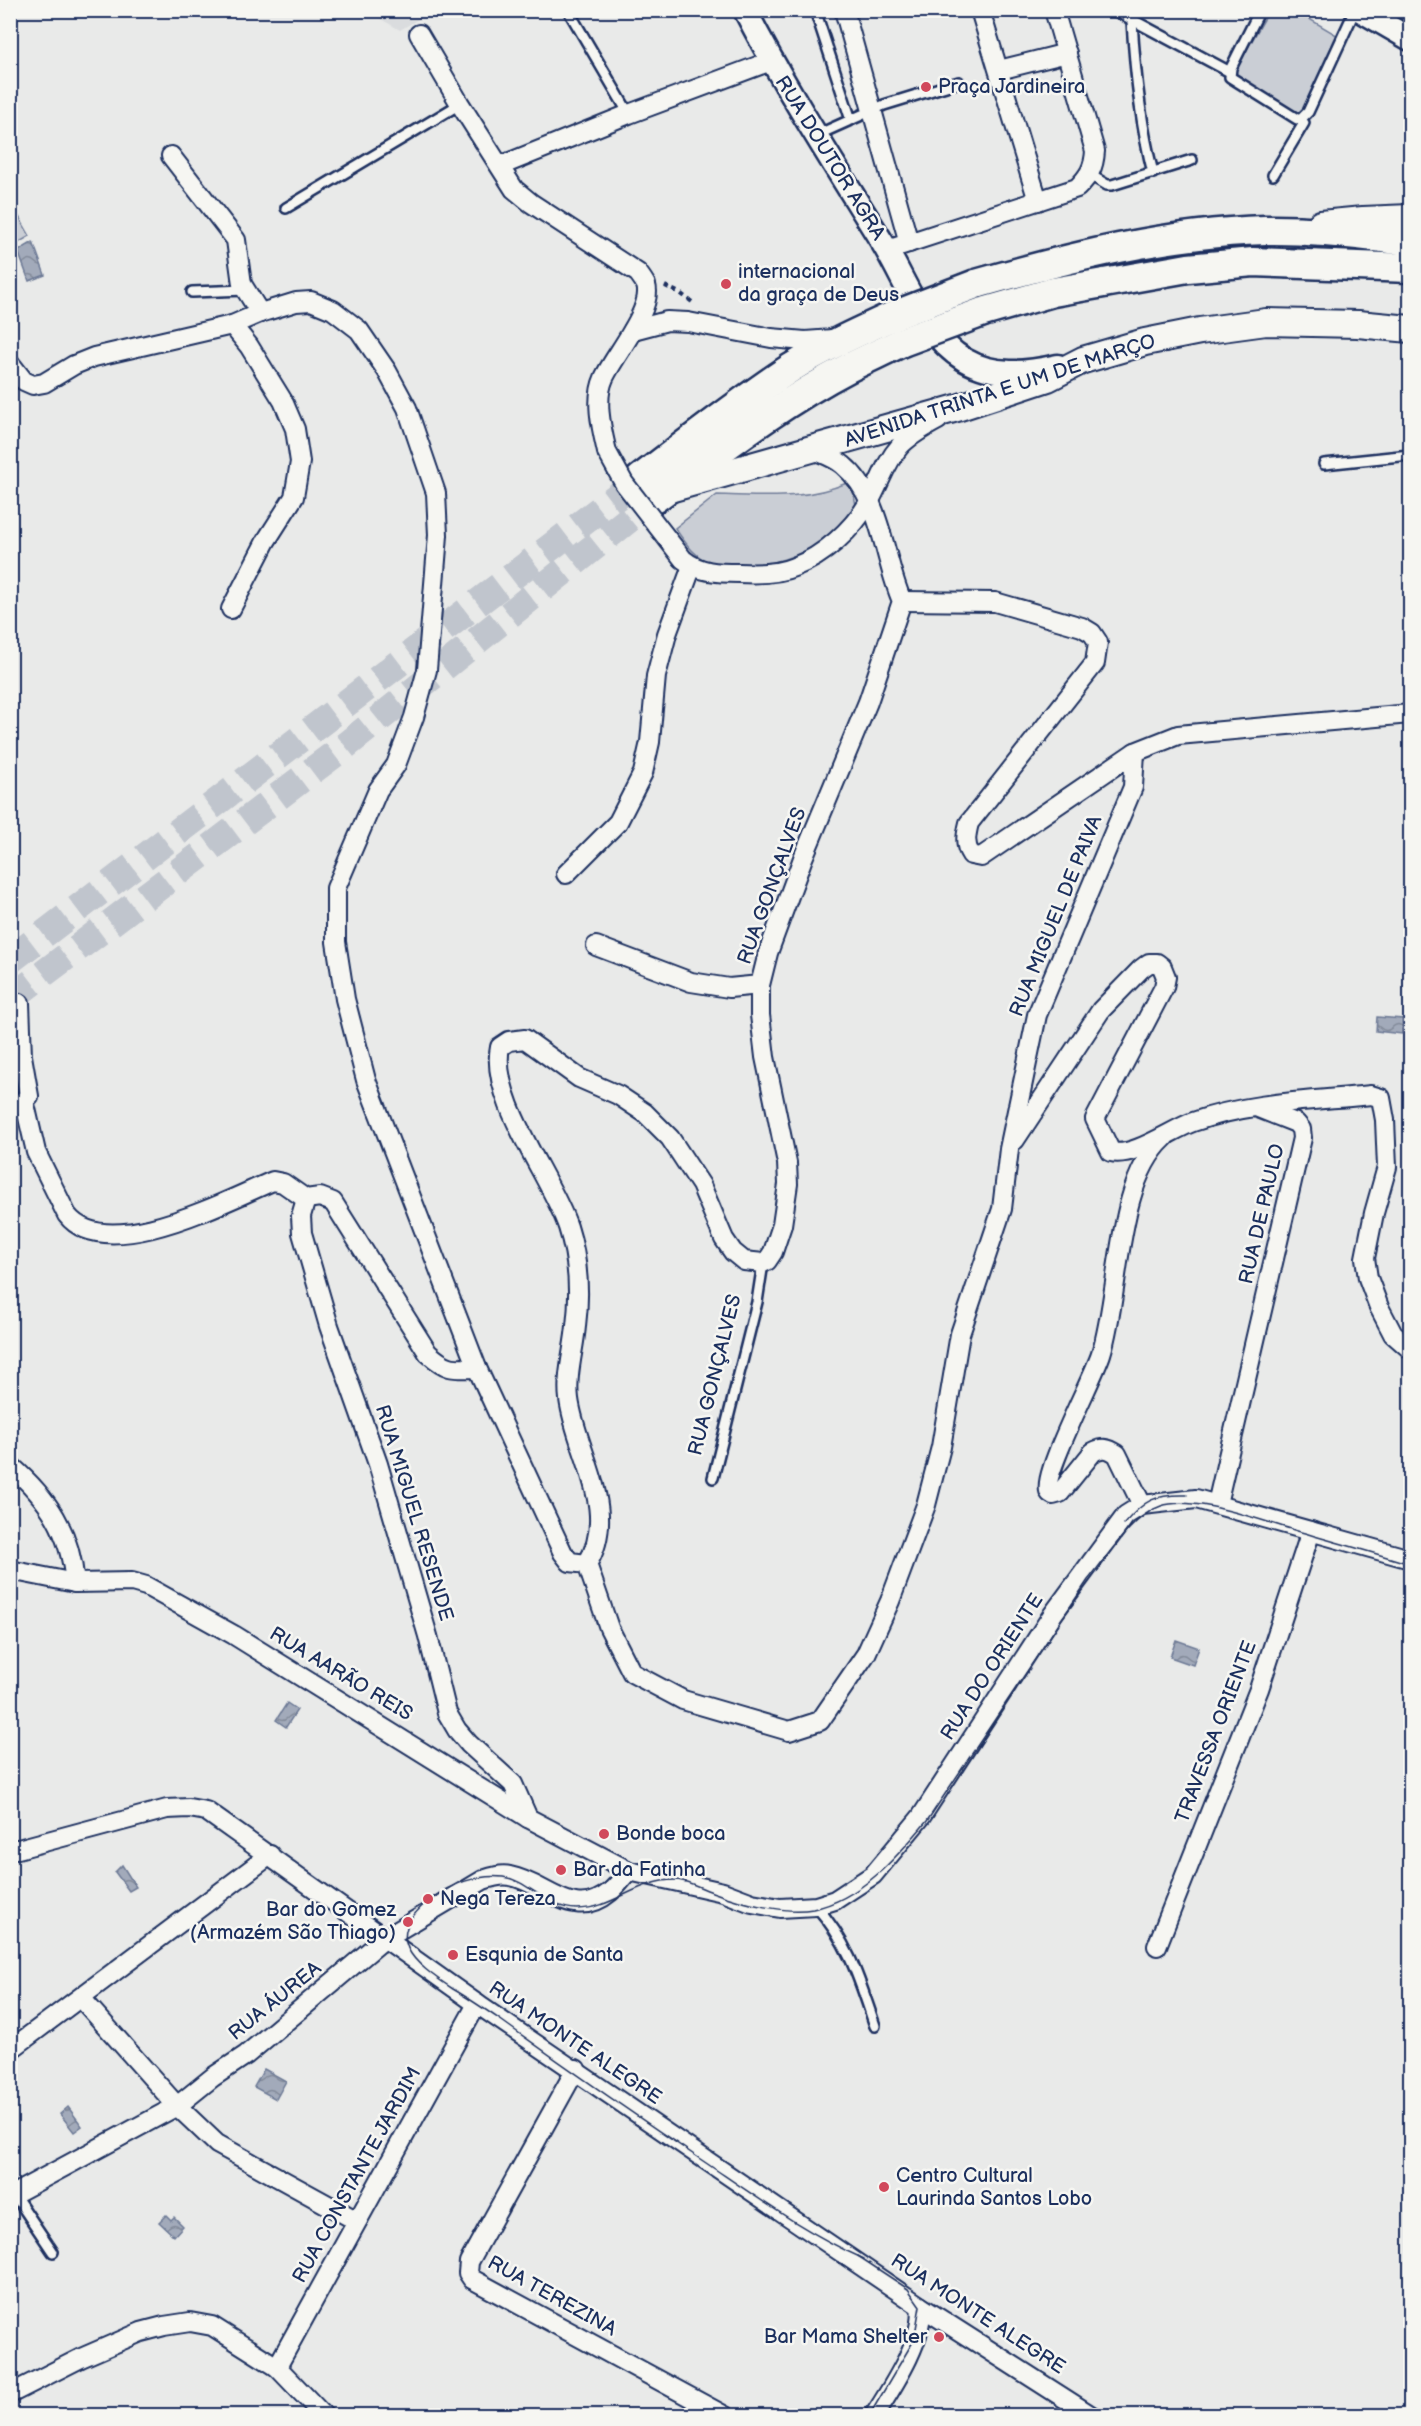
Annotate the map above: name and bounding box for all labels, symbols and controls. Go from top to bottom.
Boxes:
street label: RUA DOUTOR AGRA [770,72,891,245]
place label: Praça Jardineira [938,75,1085,99]
marker: Praça Jardineira [919,80,933,94]
place label: internacional da graça de Deus [738,260,899,307]
marker: internacional da graça de Deus [719,277,733,291]
street label: AVENIDA TRINTA E UM DE MARÇO [841,329,1159,453]
street label: RUA GONÇALVES [732,804,812,968]
street label: RUA MIGUEL DE PAIVA [1005,811,1108,1020]
street label: RUA DE PAULO [1234,1142,1290,1286]
street label: RUA GONÇALVES [683,1292,747,1458]
street label: RUA MIGUEL RESENDE [370,1402,458,1624]
street label: RUA DO ORIENTE [936,1589,1048,1745]
street label: RUA AARÃO REIS [265,1622,417,1726]
street label: TRAVESSA ORIENTE [1170,1638,1262,1826]
place label: Bonde boca [616,1822,726,1846]
marker: Bonde boca [597,1827,611,1841]
place label: Bar da Fatinha [573,1858,706,1882]
marker: Bar da Fatinha [554,1863,568,1877]
place label: Nega Tereza [440,1887,556,1911]
marker: Nega Tereza [421,1892,435,1906]
place label: Bar do Gomez (Armazém São Thiago) [190,1898,396,1945]
marker: Bar do Gomez (Armazém São Thiago) [401,1915,415,1929]
place label: Esqunia de Santa [465,1943,623,1967]
marker: Esqunia de Santa [446,1948,460,1962]
street label: RUA ÁUREA [223,1955,327,2046]
street label: RUA MONTE ALEGRE [484,1976,666,2110]
street label: RUA CONSTANTE JARDIM [288,2063,426,2287]
place label: Centro Cultural Laurinda Santos Lobo [896,2164,1092,2211]
marker: Centro Cultural Laurinda Santos Lobo [877,2180,891,2194]
street label: RUA MONTE ALEGRE [886,2249,1070,2379]
street label: RUA TEREZINA [483,2251,621,2342]
place label: Bar Mama Shelter [764,2325,928,2349]
marker: Bar Mama Shelter [932,2330,946,2344]

